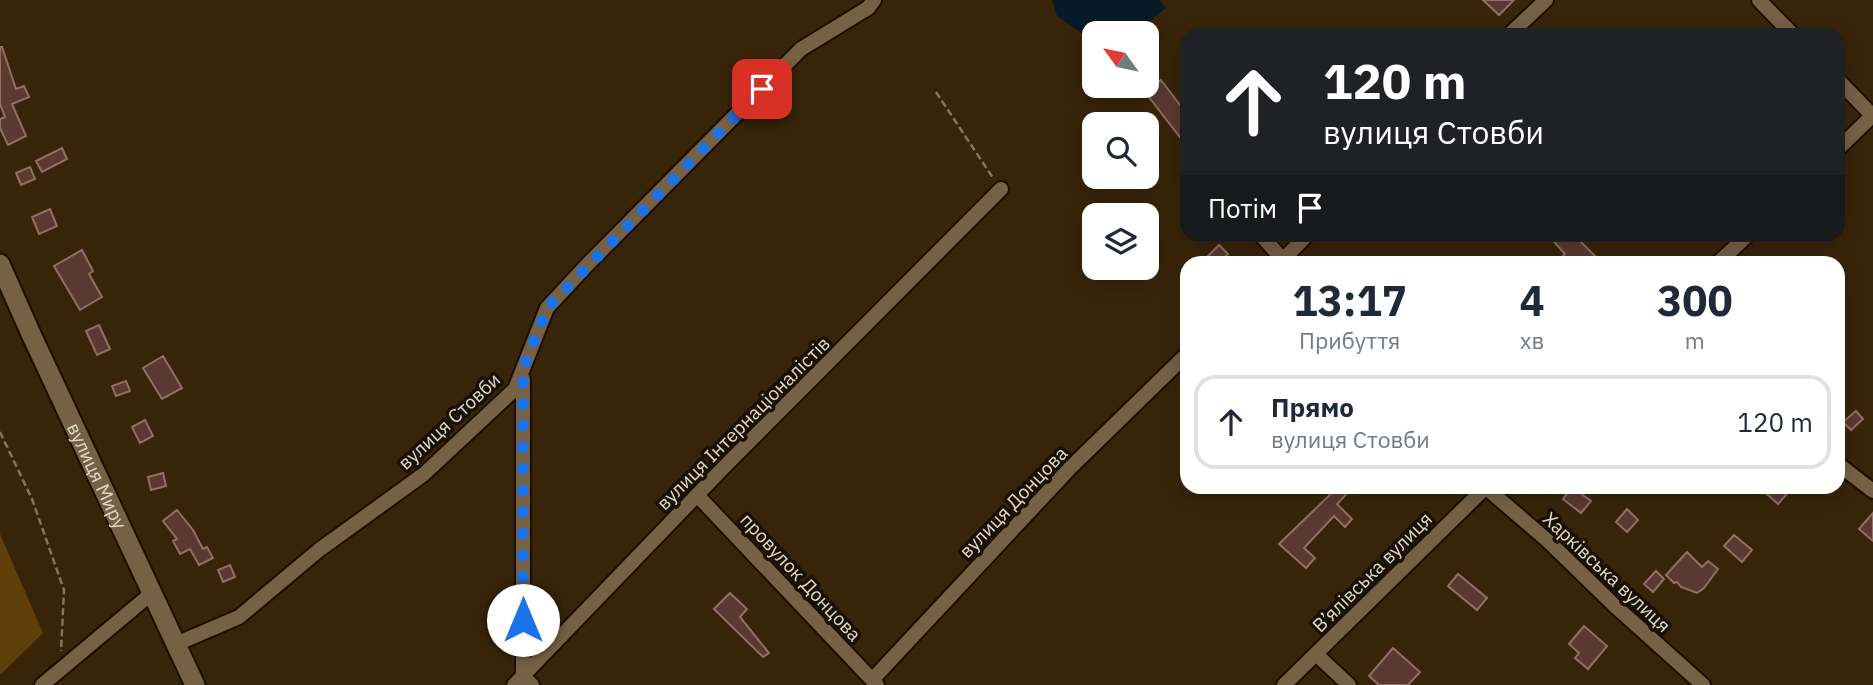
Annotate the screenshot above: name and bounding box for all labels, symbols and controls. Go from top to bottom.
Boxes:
north arrow [1082,21,1158,98]
map controls [1082,21,1159,280]
text: 120 m [1323,49,1467,112]
icon: ahead [1208,56,1299,147]
pin [732,59,792,119]
icon: arrive [743,70,781,108]
text: вулиця Стовби [1323,111,1544,153]
button: search [1082,112,1159,189]
icon: arrive [1291,189,1329,227]
text: Потім [1208,191,1277,225]
button: layers [1082,203,1159,280]
text: 13:17 [1292,273,1407,328]
text: 4 [1519,273,1545,328]
text: 300 [1657,273,1733,328]
text: Прибуття [1299,325,1400,355]
text: хв [1520,325,1544,355]
text: m [1685,325,1705,355]
street label: вулиця Інтернаціоналістів [651,331,835,515]
street label: вулиця Стовби [393,367,505,475]
text: Прямо [1271,390,1354,424]
icon: ahead [1212,403,1250,441]
text: 120 m [1737,405,1813,439]
street label: вулиця Миру [62,419,133,533]
text: вулиця Стовби [1271,424,1430,454]
street label: вулиця Донцова [954,441,1072,563]
street label: В’ялівська вулиця [1307,507,1437,637]
street label: Харківська вулиця [1538,507,1676,637]
street label: провулок Донцова [735,508,867,646]
position arrow [486,583,560,657]

